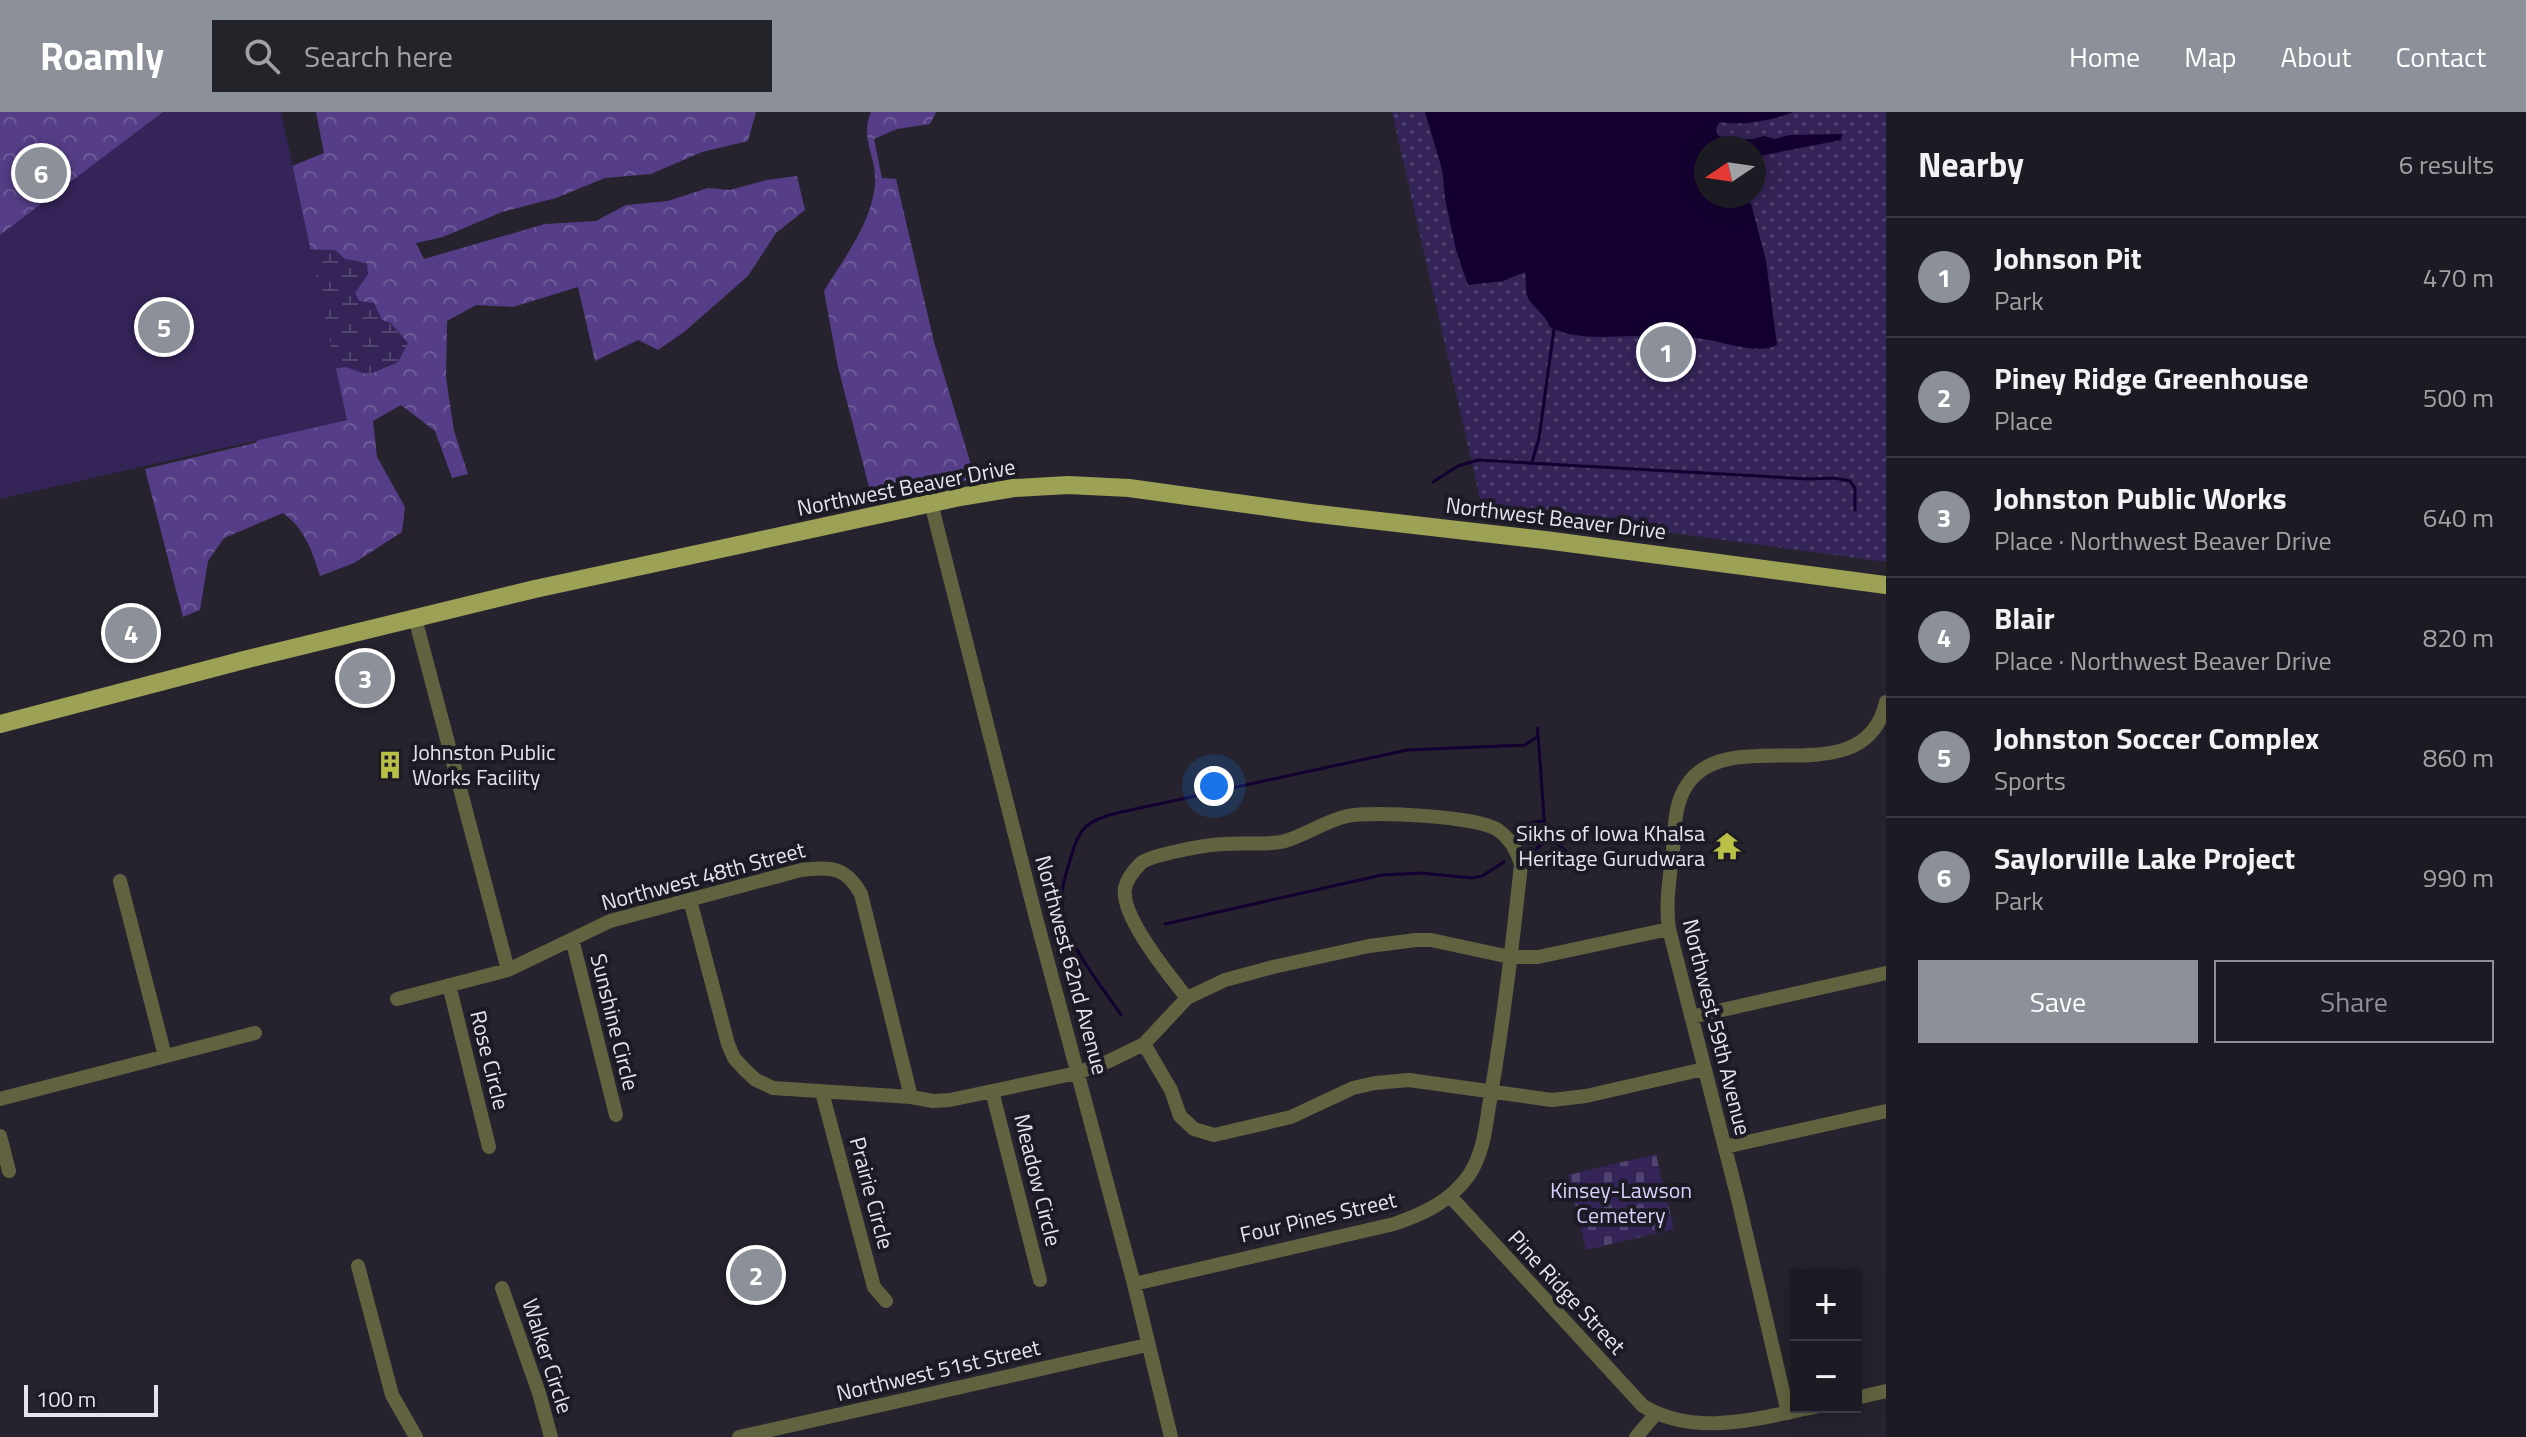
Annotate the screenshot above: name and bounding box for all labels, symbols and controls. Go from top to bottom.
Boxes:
search box [212,20,772,92]
text: Roamly [40,27,164,85]
text: Search here [304,33,453,79]
icon: search [240,34,284,78]
text: Home [2069,35,2140,78]
text: Map [2184,35,2237,78]
text: About [2281,35,2351,78]
text: Contact [2395,35,2486,78]
north arrow [1694,136,1766,208]
text: Nearby [1918,138,2024,190]
pin: 6 [15,143,67,203]
text: 6 results [2399,145,2494,184]
text: Johnson Pit [1994,235,2142,281]
text: 1 [1937,258,1951,297]
text: 470 m [2423,258,2494,297]
text: Park [1994,281,2044,320]
pin: 5 [138,297,190,357]
pin: 1 [1640,322,1692,382]
text: Piney Ridge Greenhouse [1994,355,2309,401]
text: 2 [1937,378,1951,417]
text: 500 m [2423,378,2494,417]
text: Place [1994,401,2053,440]
street label: Northwest Beaver Drive [794,449,1018,525]
text: Johnston Public Works [1994,475,2287,521]
street label: Northwest Beaver Drive [1444,488,1668,548]
text: 3 [1937,498,1951,537]
text: 640 m [2423,498,2494,537]
text: Place · Northwest Beaver Drive [1994,521,2332,560]
text: Blair [1994,595,2055,641]
pin: 4 [105,603,157,663]
text: 4 [1937,618,1951,657]
text: 820 m [2423,618,2494,657]
text: Place · Northwest Beaver Drive [1994,641,2332,680]
pin: 3 [339,648,391,708]
text: Johnston Soccer Complex [1994,715,2319,761]
place label: Johnston Public Works Facility [412,735,556,794]
text: 5 [1937,738,1951,777]
text: 860 m [2423,738,2494,777]
building icon: Johnston Public Works Facility [375,750,405,780]
text: Sports [1994,761,2066,800]
your location [1194,766,1234,806]
place label: Sikhs of Iowa Khalsa Heritage Gurudwara [1516,816,1705,875]
temple icon: Sikhs of Iowa Khalsa Heritage Gurudwara [1712,831,1742,861]
street label: Northwest 48th Street [597,832,809,920]
text: Saylorville Lake Project [1994,835,2295,881]
street label: Northwest 62nd Avenue [1026,852,1118,1078]
text: 6 [1937,858,1951,897]
text: 990 m [2423,858,2494,897]
text: Park [1994,881,2044,920]
street label: Northwest 59th Avenue [1674,915,1760,1139]
street label: Sunshine Circle [582,950,648,1094]
button: Save [1918,960,2198,1043]
button: Share [2214,960,2494,1043]
street label: Rose Circle [461,1007,519,1113]
street label: Meadow Circle [1005,1110,1071,1250]
street label: Prairie Circle [841,1133,903,1253]
park label: Kinsey-Lawson Cemetery [1550,1173,1692,1232]
street label: Four Pines Street [1236,1182,1400,1252]
street label: Pine Ridge Street [1500,1222,1634,1362]
pin: 2 [730,1245,782,1305]
map controls [1790,1269,1862,1413]
button: + [1790,1269,1862,1341]
street label: Walker Circle [513,1294,583,1418]
street label: Northwest 51st Street [833,1330,1043,1410]
button: − [1790,1341,1862,1413]
scale bar [24,1381,158,1417]
text: 100 m [36,1382,96,1416]

